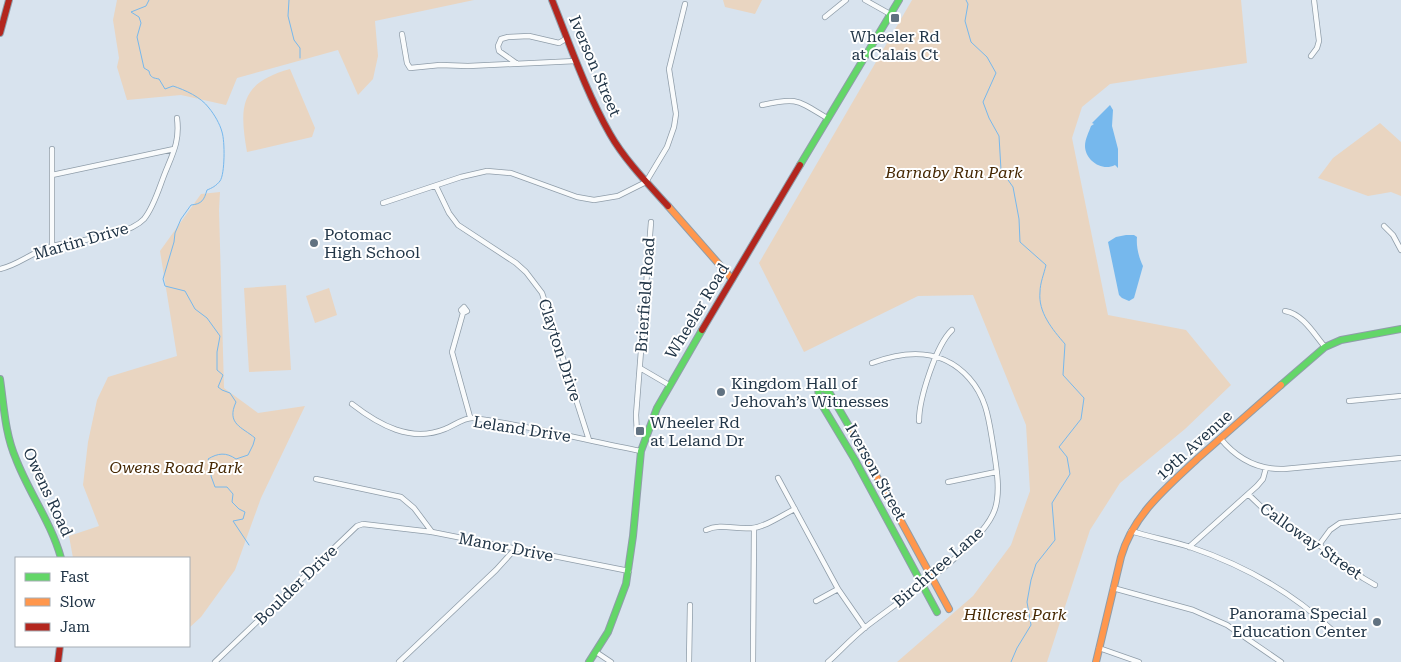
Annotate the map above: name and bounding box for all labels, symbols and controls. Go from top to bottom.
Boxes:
marker: Wheeler Rd at Calais Ct [889,12,901,24]
street label: Iverson Street [565,13,625,119]
place label: Wheeler Rd at Calais Ct [850,27,940,64]
park label: Barnaby Run Park [884,163,1023,182]
street label: Martin Drive [31,218,131,264]
place label: Potomac High School [324,225,420,262]
marker: Potomac High School [308,237,320,249]
street label: Brierfield Road [631,237,659,353]
street label: Wheeler Road [661,260,733,362]
street label: Clayton Drive [535,296,586,404]
place label: Kingdom Hall of Jehovah’s Witnesses [731,374,889,411]
marker: Kingdom Hall of Jehovah’s Witnesses [715,386,727,398]
street label: 19th Avenue [1152,406,1236,484]
street label: Leland Drive [472,412,572,446]
place label: Wheeler Rd at Leland Dr [650,413,745,450]
street label: Iverson Street [842,420,910,524]
marker: Wheeler Rd at Leland Dr [634,425,646,437]
street label: Owens Road [19,445,77,539]
park label: Owens Road Park [110,458,243,477]
street label: Calloway Street [1256,499,1366,583]
street label: Birchtree Lane [889,522,987,611]
street label: Manor Drive [457,528,555,566]
street label: Boulder Drive [251,541,341,629]
legend [15,557,190,647]
text: Fast [60,568,90,586]
text: Slow [60,593,96,611]
place label: Panorama Special Education Center [1229,604,1367,641]
park label: Hillcrest Park [962,605,1067,624]
marker: Panorama Special Education Center [1371,616,1383,628]
text: Jam [60,618,90,636]

